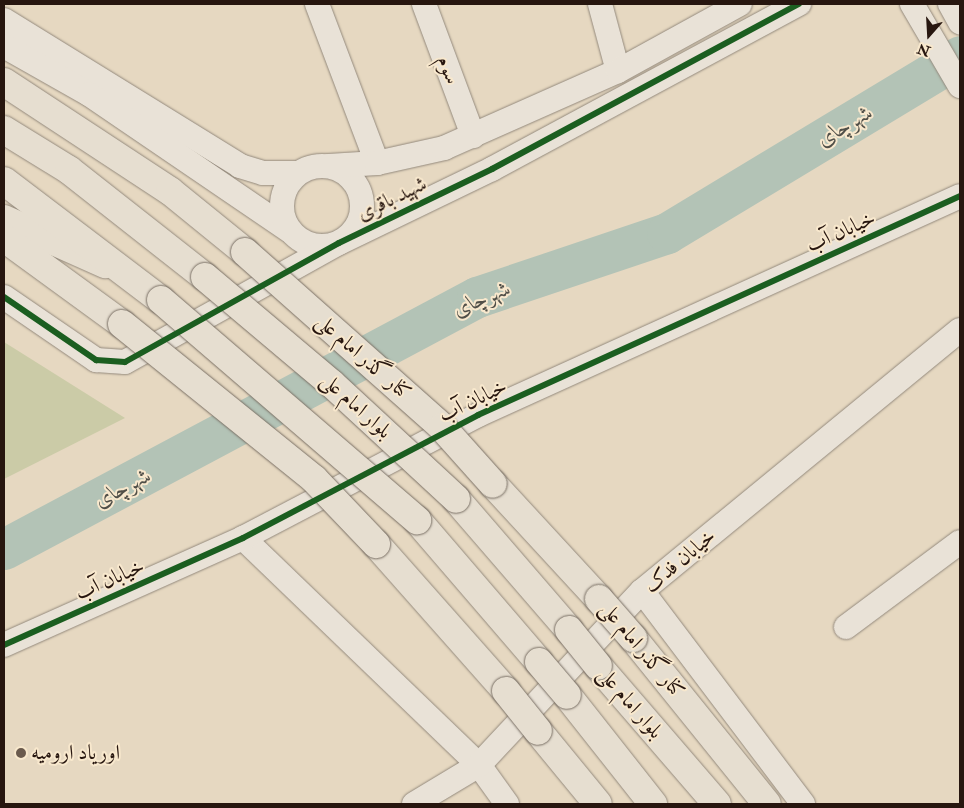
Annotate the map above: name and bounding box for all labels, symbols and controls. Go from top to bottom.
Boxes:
north arrow [904,10,954,60]
text: N [915,40,933,60]
street label: سوم [431,52,465,88]
water label: شهرچای [812,99,878,153]
street label: شهید باقری [353,171,431,227]
street label: خیابان آب [803,206,879,258]
water label: شهرچای [449,275,515,323]
street label: کنار گذر امام علی [310,309,416,405]
street label: بلوار امام علی [315,368,397,444]
street label: خیابان آب [435,374,511,428]
water label: شهرچای [90,462,156,514]
street label: خیابان فدک [639,524,721,598]
street label: خیابان آب [72,554,148,606]
street label: کنار گذر امام علی [594,597,690,703]
street label: بلوار امام علی [592,662,668,744]
place label: اوریاد ارومیه [31,740,120,766]
marker: اوریاد ارومیه [15,747,27,759]

